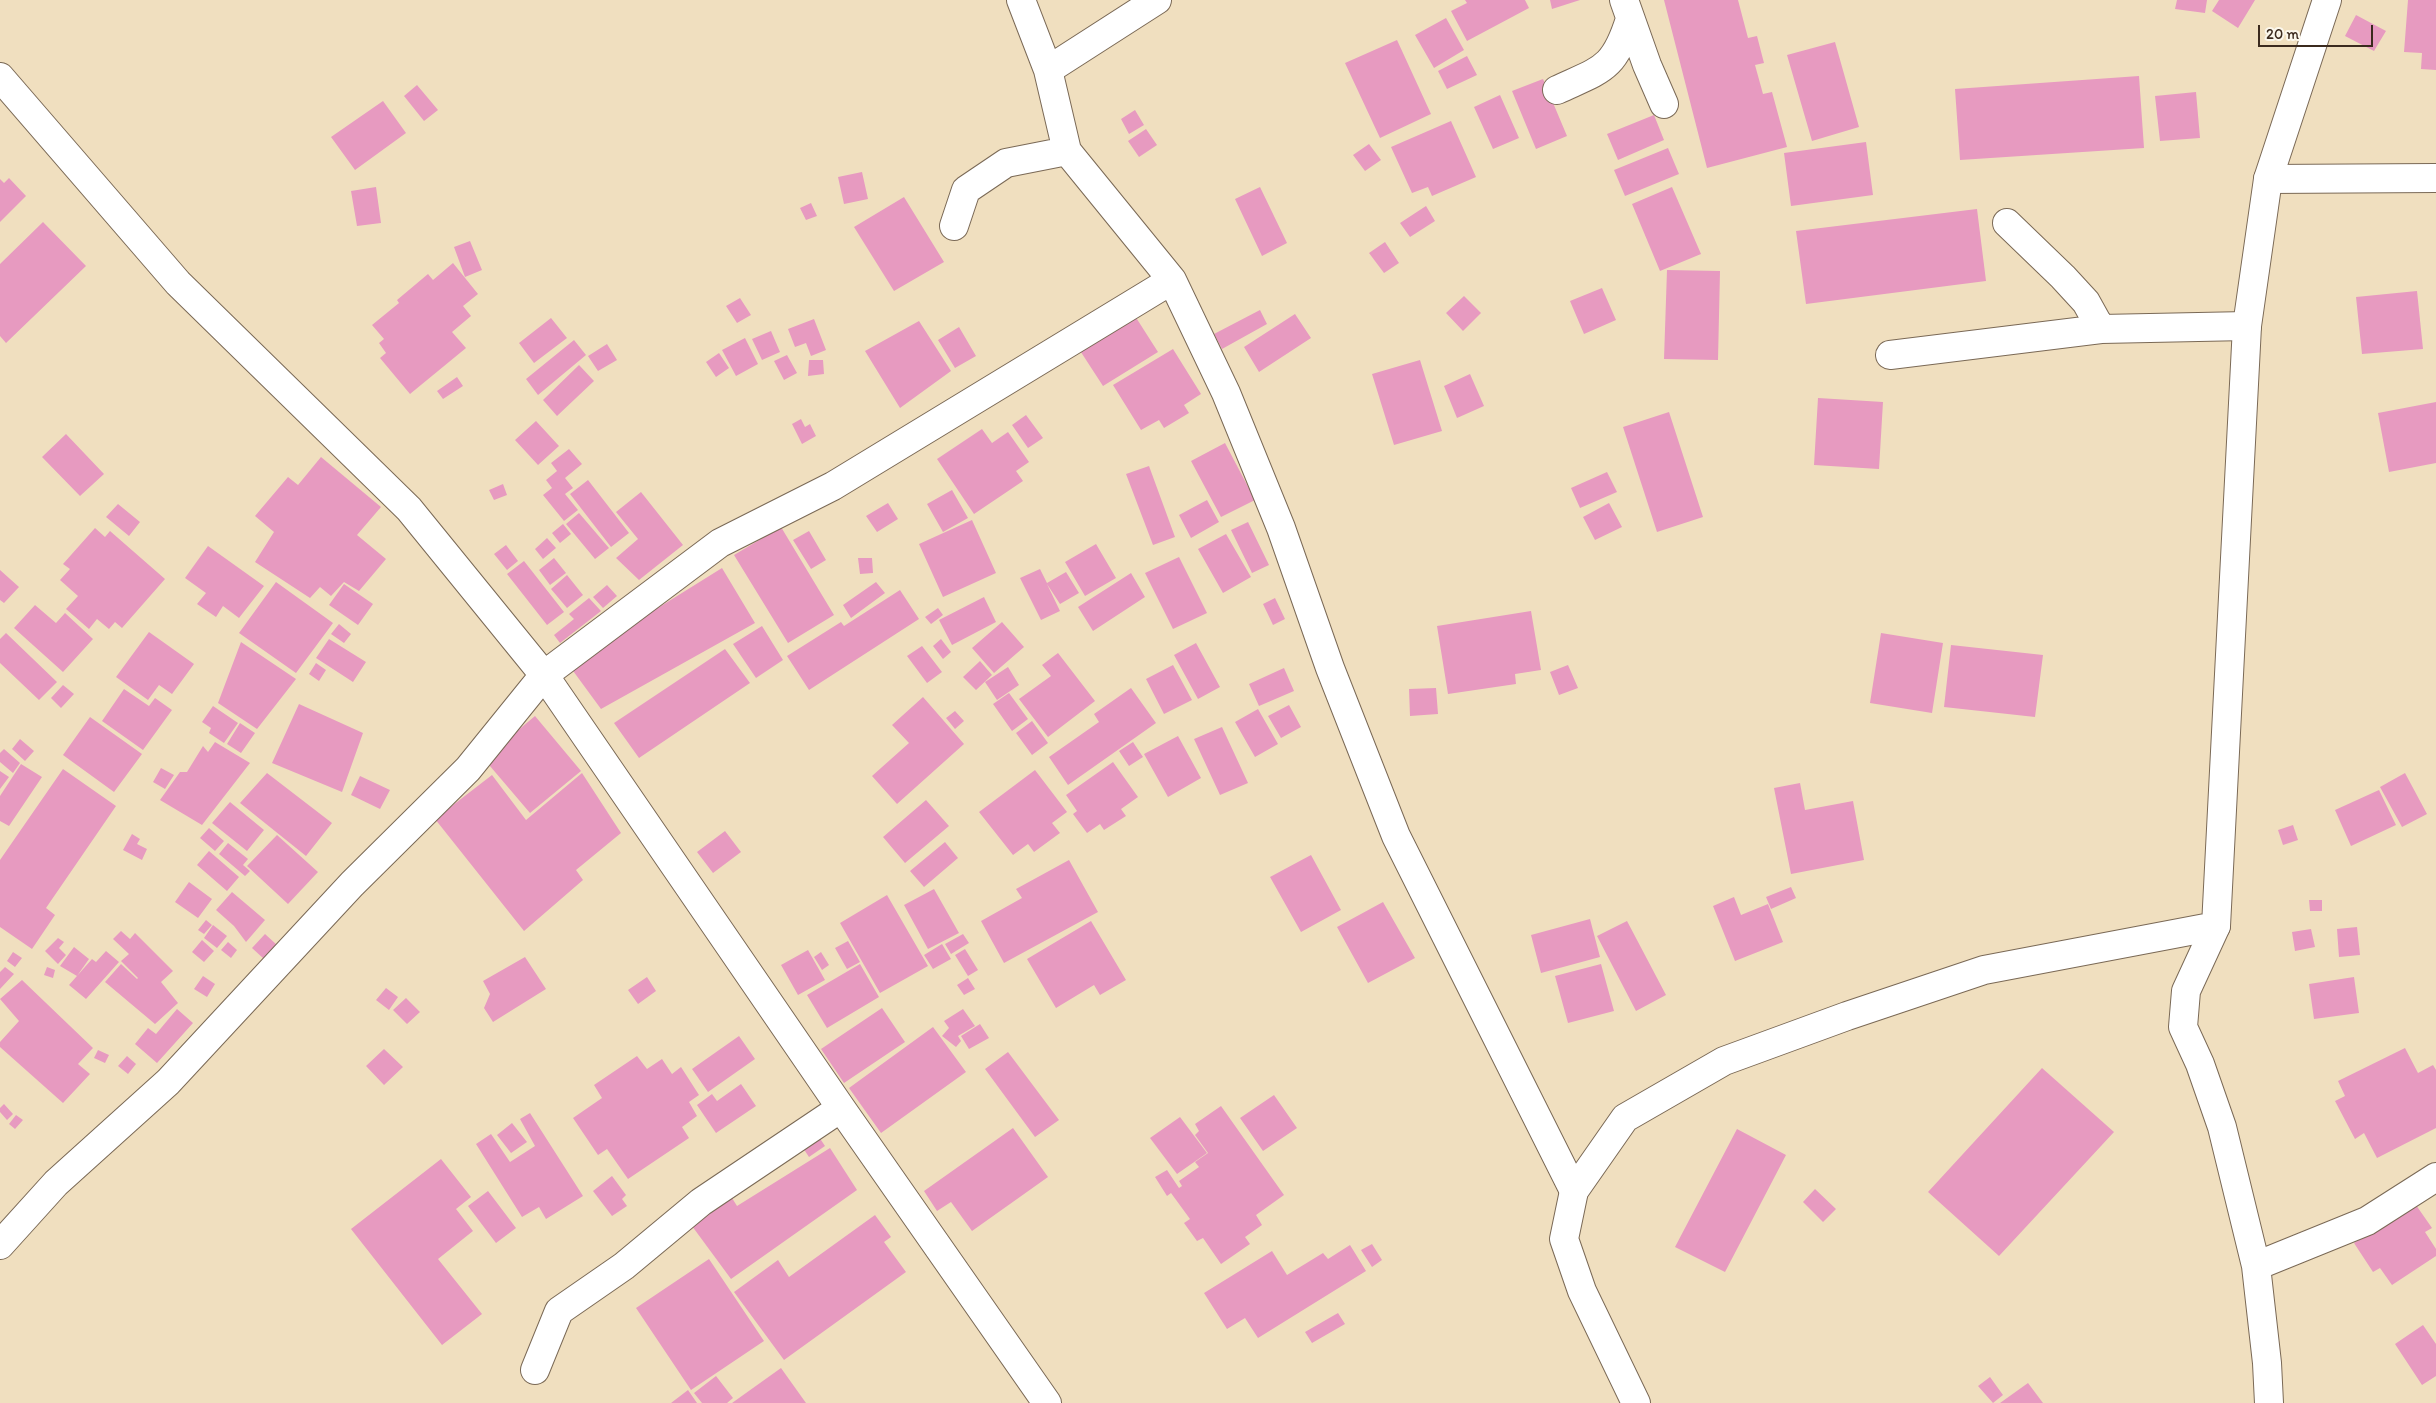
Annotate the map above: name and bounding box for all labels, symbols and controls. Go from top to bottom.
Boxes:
scale bar [2261,15,2376,47]
text: 20 m [2266,25,2299,43]

